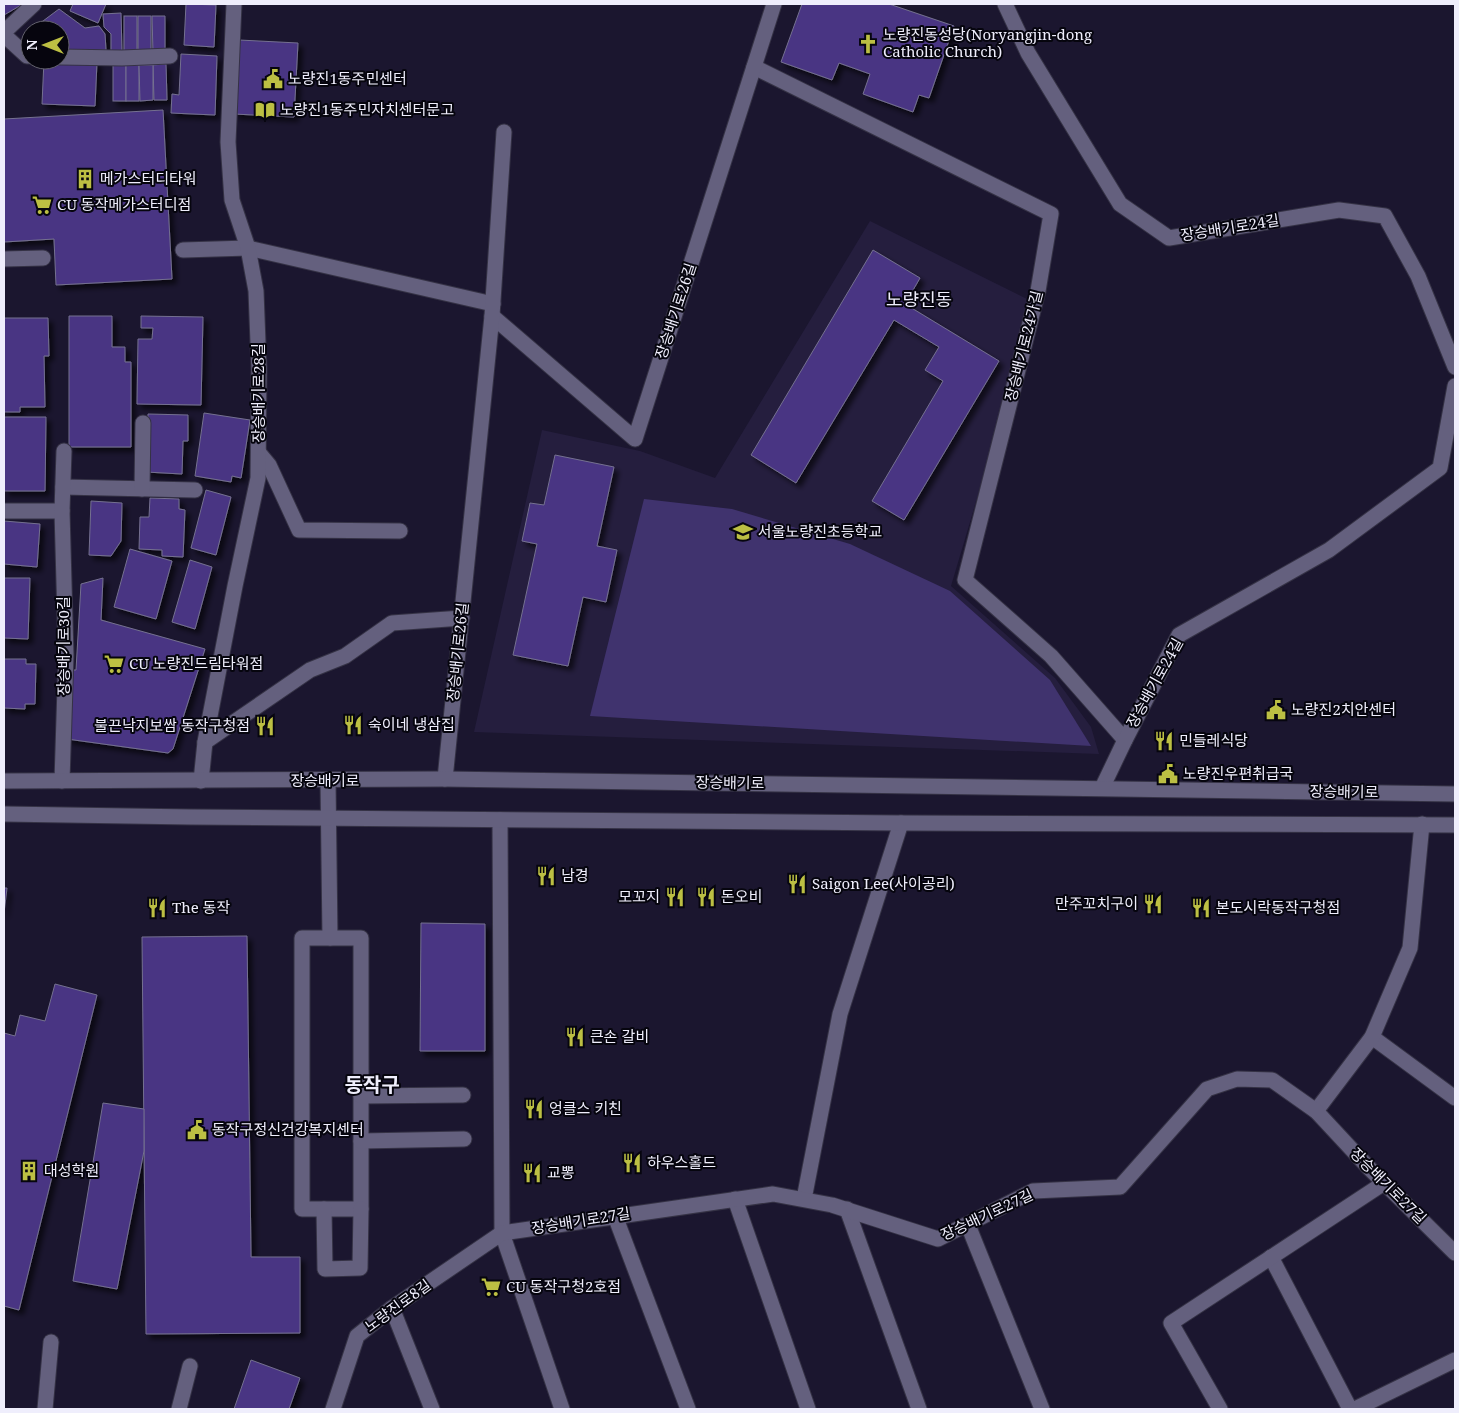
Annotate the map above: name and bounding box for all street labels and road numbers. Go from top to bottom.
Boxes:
street label: 장승배기로24길 [1179,209,1281,245]
street label: 장승배기로26길 [650,260,700,361]
street label: 장승배기로24가길 [1000,288,1046,403]
street label: 장승배기로28길 [248,343,268,443]
street label: 장승배기로30길 [53,596,73,696]
street label: 장승배기로26길 [442,601,472,702]
street label: 장승배기로24길 [1121,634,1187,731]
street label: 장승배기로 [290,770,360,790]
street label: 장승배기로 [695,771,765,793]
street label: 장승배기로 [1309,780,1379,802]
street label: 장승배기로27길 [1346,1143,1431,1228]
street label: 장승배기로27길 [937,1184,1036,1244]
street label: 장승배기로27길 [530,1202,632,1238]
street label: 노량진로8길 [360,1274,435,1336]

